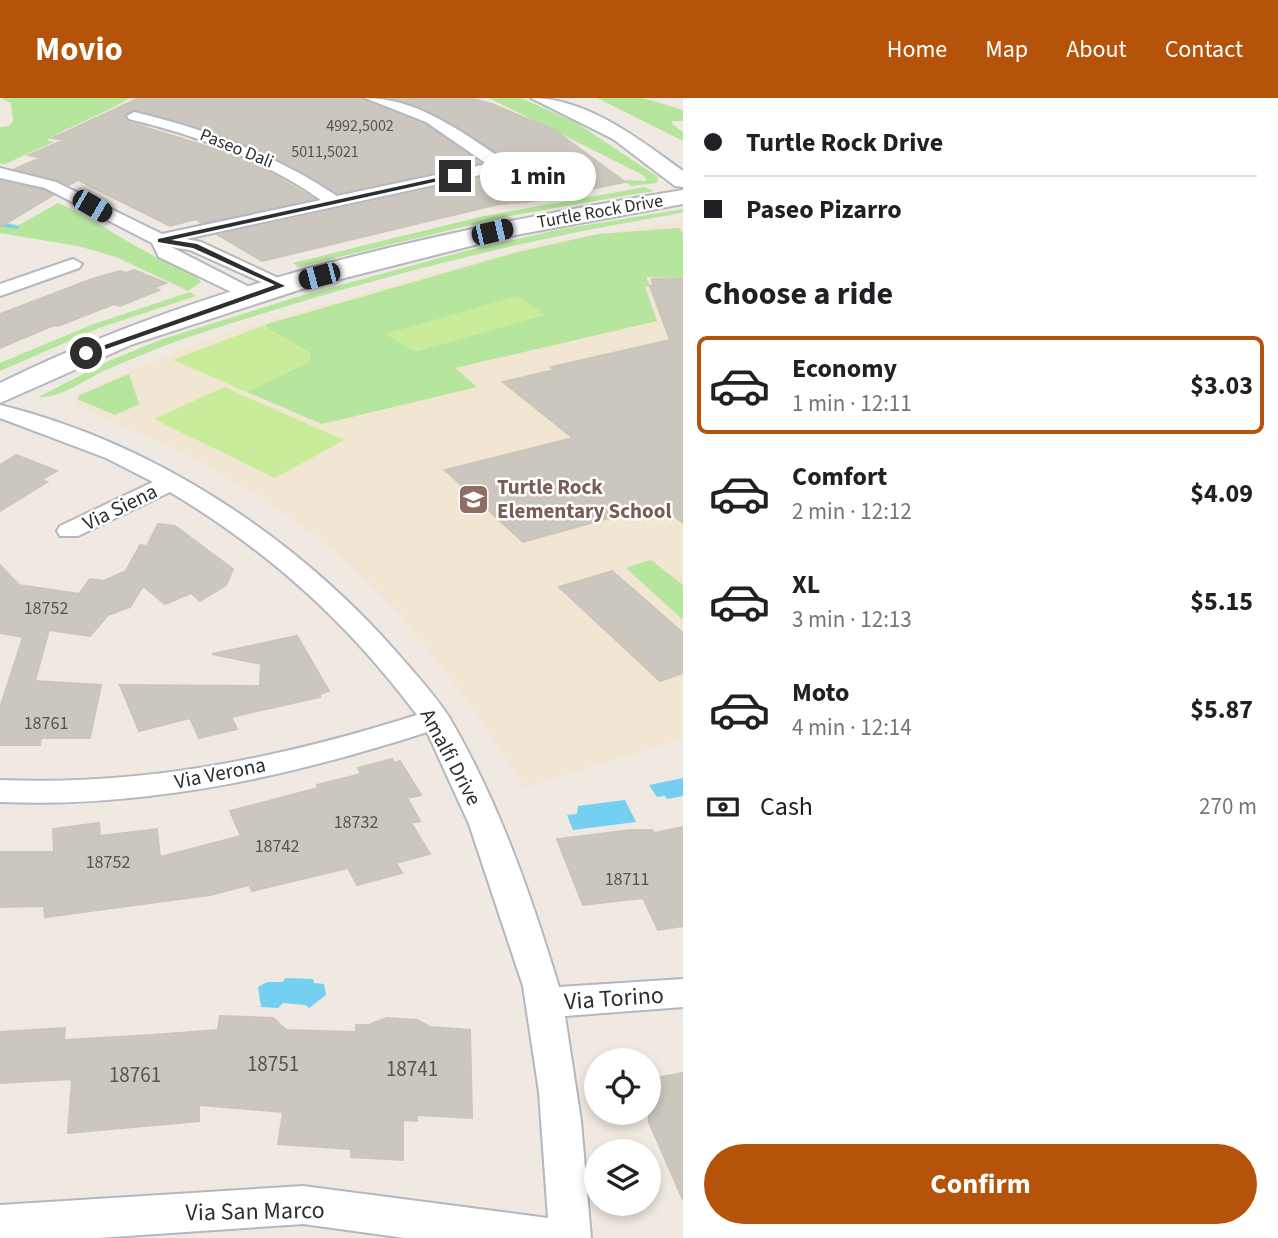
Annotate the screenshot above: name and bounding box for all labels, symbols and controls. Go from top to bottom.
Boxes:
text: Movio [35,26,123,73]
text: Home [887,32,947,67]
text: Map [985,32,1028,67]
text: About [1066,32,1127,67]
text: Contact [1165,32,1243,67]
house number: 4992,5002 [326,115,394,137]
street label: Paseo Dali [196,122,277,175]
text: Turtle Rock Drive [746,124,943,161]
house number: 5011,5021 [291,141,359,163]
callout: 1 min [480,152,595,200]
route end [439,160,471,192]
text: 1 min [510,160,566,193]
car [69,186,116,226]
street label: Turtle Rock Drive [535,188,665,235]
text: Paseo Pizarro [746,191,902,228]
car [470,217,515,247]
car [296,260,343,292]
text: Choose a ride [704,271,893,317]
route start [70,337,102,369]
text: Economy [792,350,897,387]
icon: car [708,354,771,417]
text: $3.03 [1190,367,1253,404]
text: 1 min · 12:11 [792,387,912,420]
text: Comfort [792,458,887,495]
icon: car [708,462,771,525]
place label: Turtle Rock Elementary School [497,472,671,526]
text: $4.09 [1190,475,1253,512]
street label: Via Siena [78,476,162,538]
school or university icon: Turtle Rock Elementary School [457,482,491,516]
text: 2 min · 12:12 [792,495,912,528]
text: XL [792,566,820,603]
icon: car [708,570,771,633]
text: $5.15 [1190,583,1253,620]
house number: 18752 [24,596,68,621]
text: 3 min · 12:13 [792,603,912,636]
text: Moto [792,674,849,711]
icon: car [708,678,771,741]
text: $5.87 [1190,691,1253,728]
street label: Amalfi Drive [413,703,489,811]
house number: 18761 [24,711,68,736]
text: 4 min · 12:14 [792,711,912,744]
street label: Via Verona [172,749,268,797]
icon: cash [704,788,742,826]
text: Cash [760,788,813,825]
text: 270 m [1199,790,1257,823]
house number: 18732 [334,810,378,835]
house number: 18742 [255,834,299,859]
house number: 18752 [86,850,130,875]
house number: 18711 [605,867,649,892]
street label: Via Torino [563,978,665,1019]
map controls [584,1048,661,1216]
button: locate [584,1048,661,1125]
house number: 18751 [247,1049,299,1079]
house number: 18741 [386,1054,438,1084]
house number: 18761 [109,1060,161,1090]
button: layers [584,1139,661,1216]
button: Confirm [704,1144,1257,1224]
street label: Via San Marco [185,1193,325,1230]

